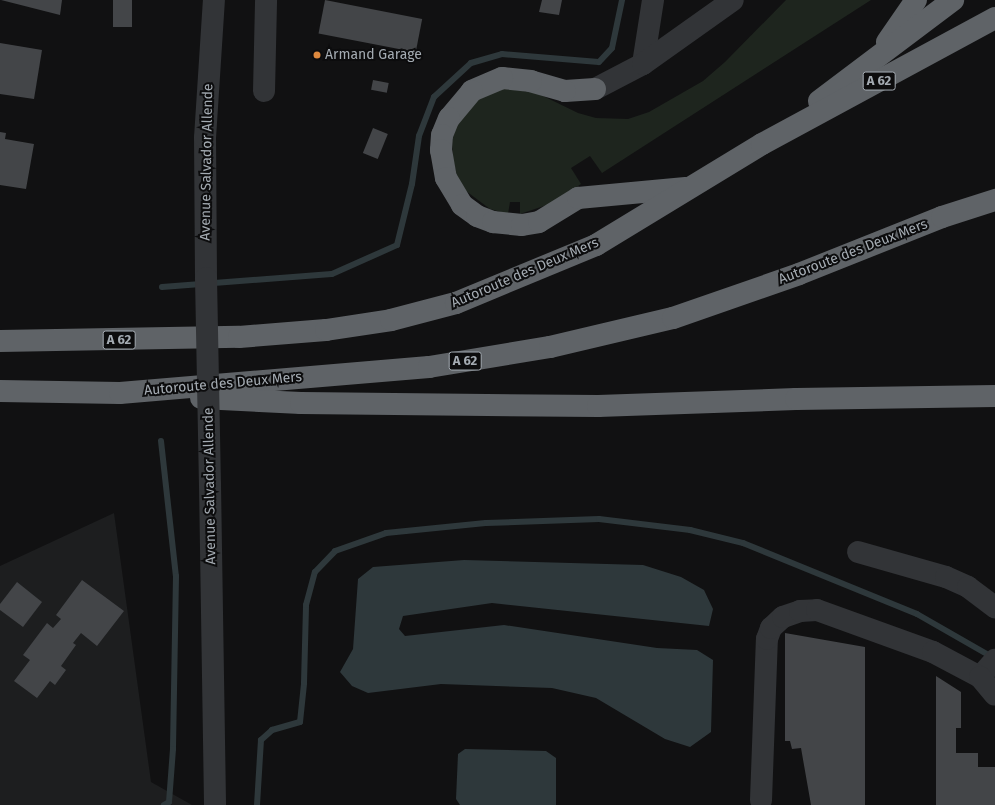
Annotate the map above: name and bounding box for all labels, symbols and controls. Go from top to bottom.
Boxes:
place label: Armand Garage [325,47,422,63]
marker: Armand Garage [312,50,322,60]
road number: A 62 [862,70,896,92]
street label: Avenue Salvador Allende [197,83,217,241]
street label: Autoroute des Deux Mers [776,216,930,288]
street label: Autoroute des Deux Mers [449,234,601,312]
road number: A 62 [102,329,136,351]
road number: A 62 [448,350,482,372]
street label: Autoroute des Deux Mers [143,369,303,399]
street label: Avenue Salvador Allende [200,407,220,565]

